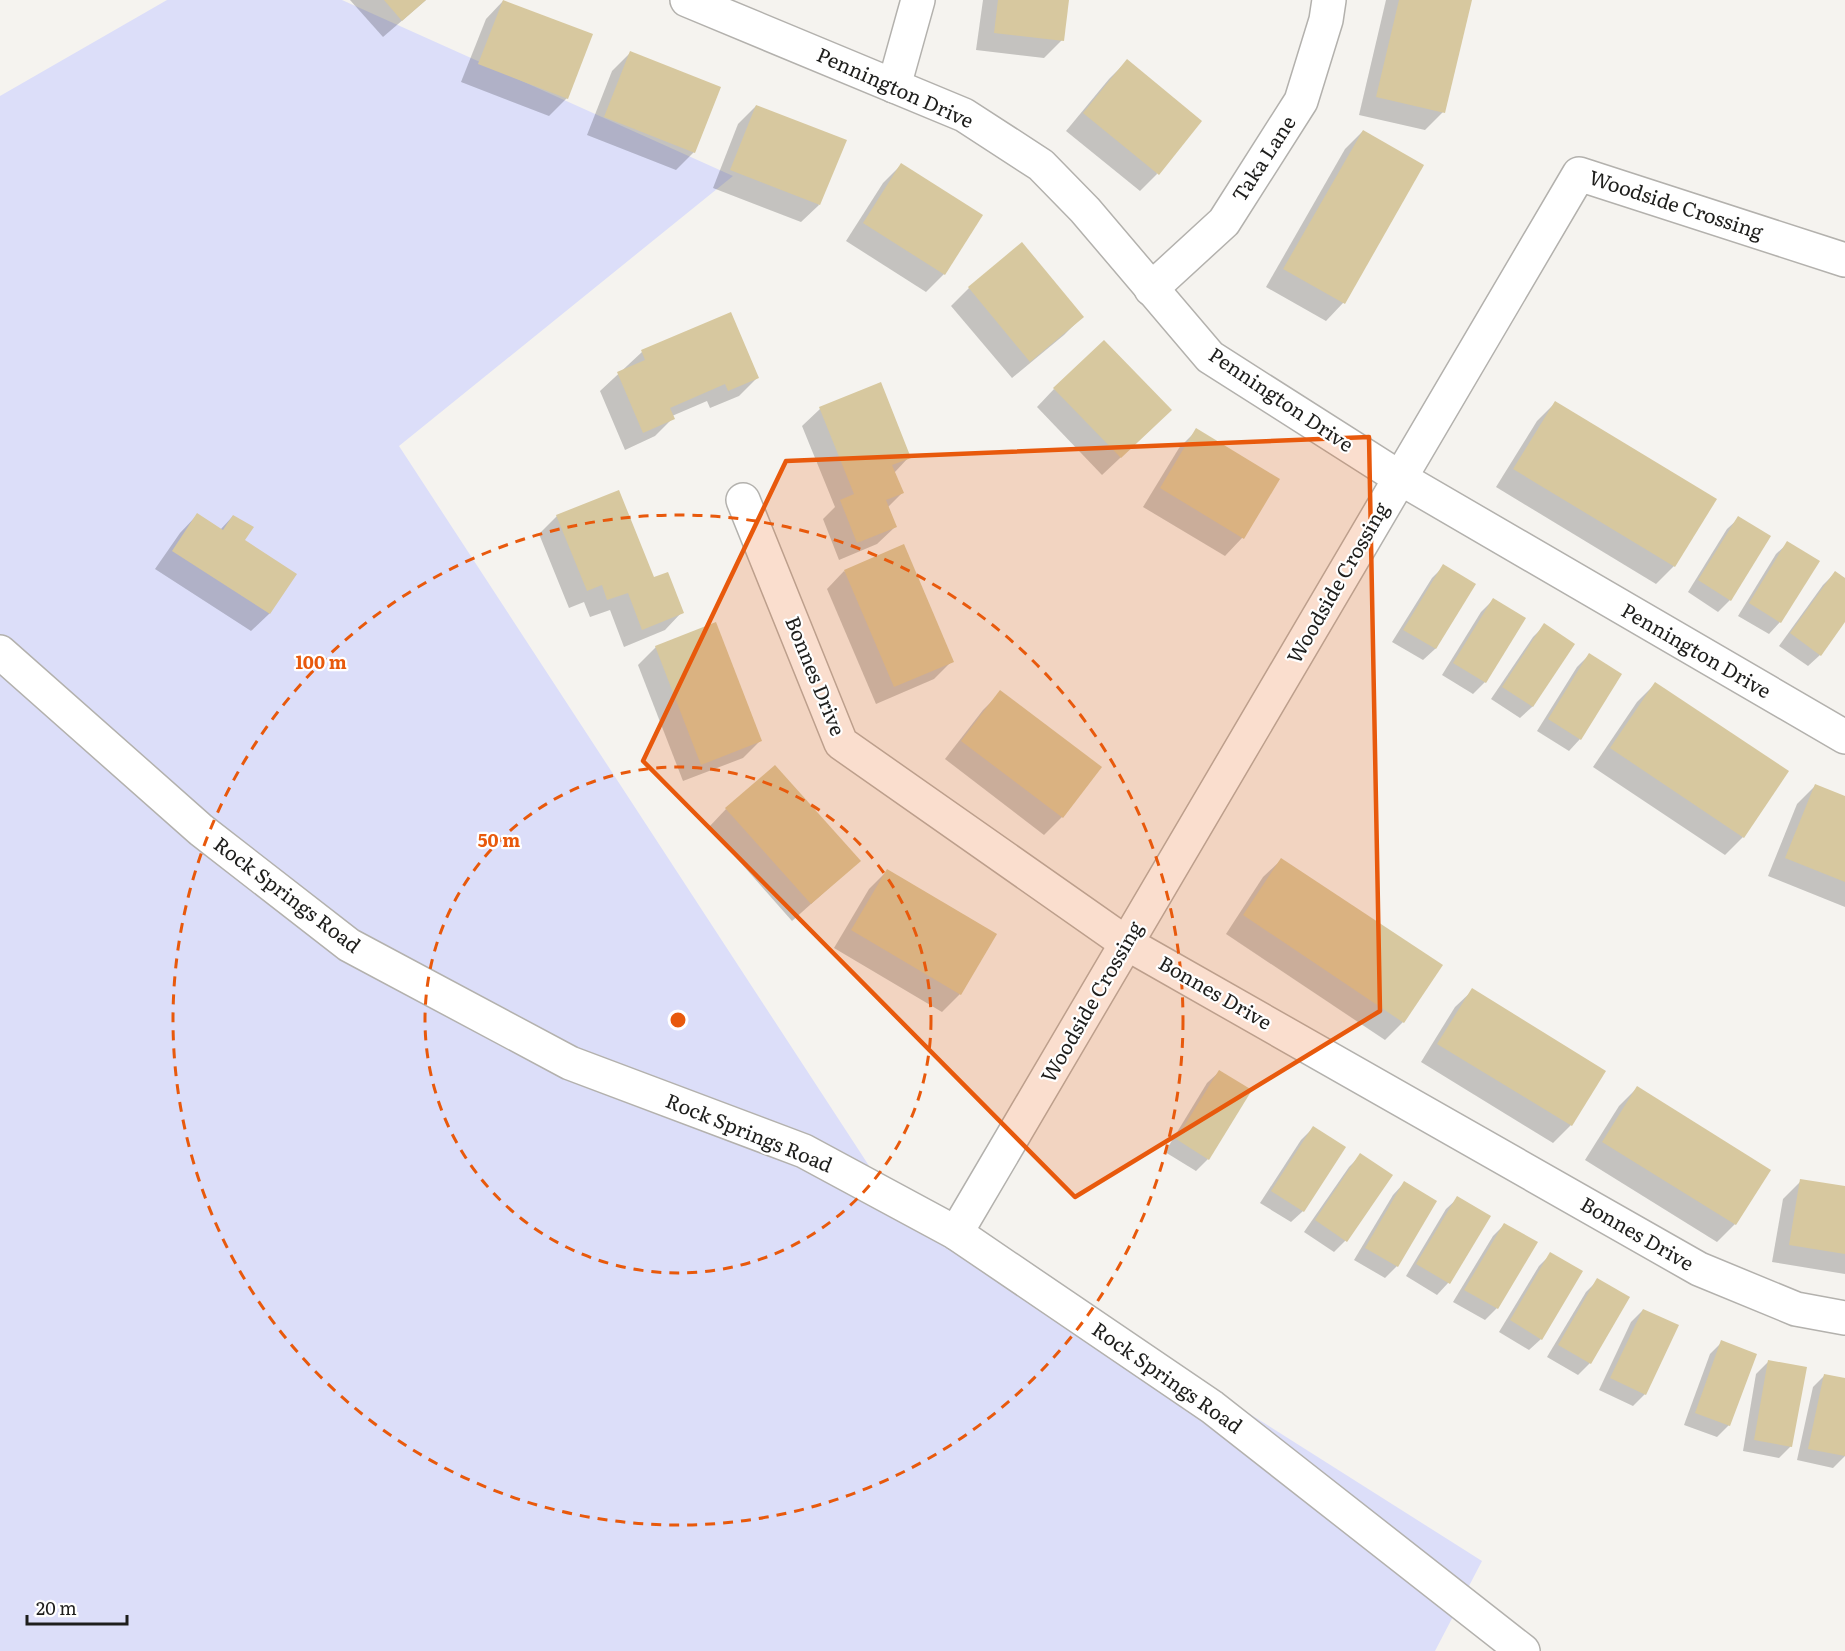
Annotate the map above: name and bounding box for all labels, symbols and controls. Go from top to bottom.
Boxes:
street label: Pennington Drive [813,38,979,134]
street label: Taka Lane [1223,109,1302,207]
street label: Woodside Crossing [1586,161,1768,246]
street label: Pennington Drive [1204,339,1360,458]
street label: Woodside Crossing [1278,495,1395,668]
street label: Pennington Drive [1616,594,1778,704]
street label: Bonnes Drive [779,611,854,740]
text: 100 m [295,648,347,675]
text: 50 m [478,826,520,853]
street label: Rock Springs Road [208,828,368,959]
street label: Woodside Crossing [1032,914,1149,1087]
street label: Bonnes Drive [1154,947,1278,1036]
centre of rings [668,1010,688,1030]
street label: Rock Springs Road [662,1084,838,1178]
street label: Bonnes Drive [1576,1188,1700,1277]
street label: Rock Springs Road [1087,1313,1249,1440]
scale bar [27,1588,128,1626]
text: 20 m [36,1594,77,1621]

